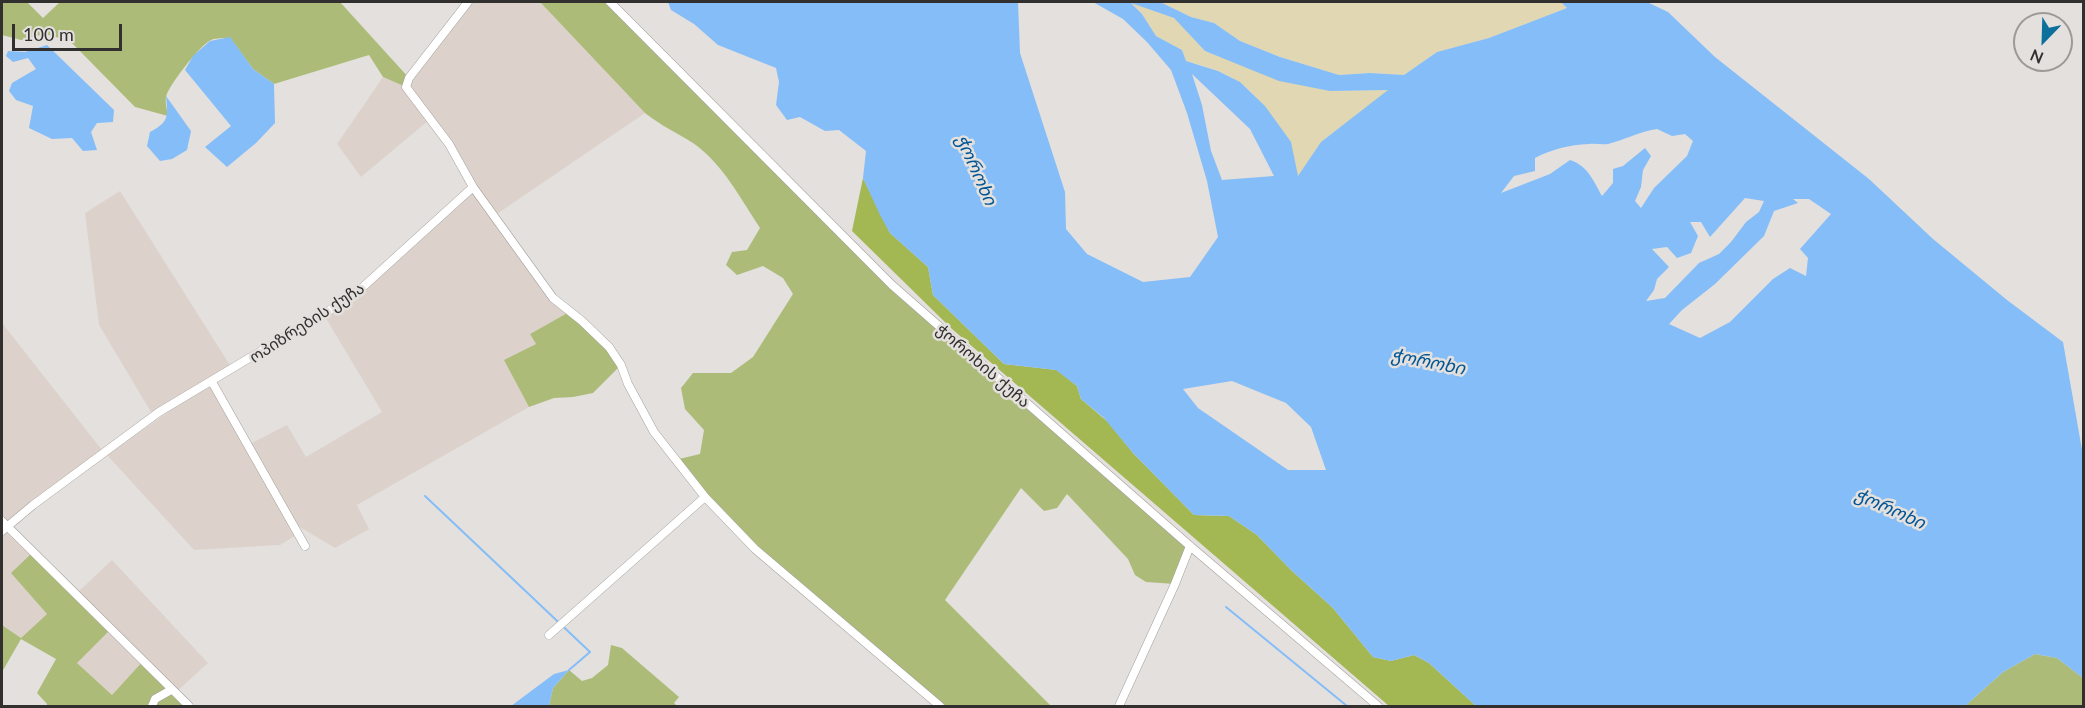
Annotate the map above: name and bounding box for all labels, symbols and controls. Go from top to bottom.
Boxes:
scale bar [15,12,124,50]
north arrow [2013,12,2073,72]
text: 100 m [23,23,74,45]
text: N [2027,46,2046,68]
water label: ჭოროხი [951,131,1001,209]
street label: ოპიზრების ქუჩა [246,279,368,367]
street label: ჭოროხის ქუჩა [932,320,1034,412]
water label: ჭოროხი [1389,344,1467,380]
water label: ჭოროხი [1851,484,1929,534]

